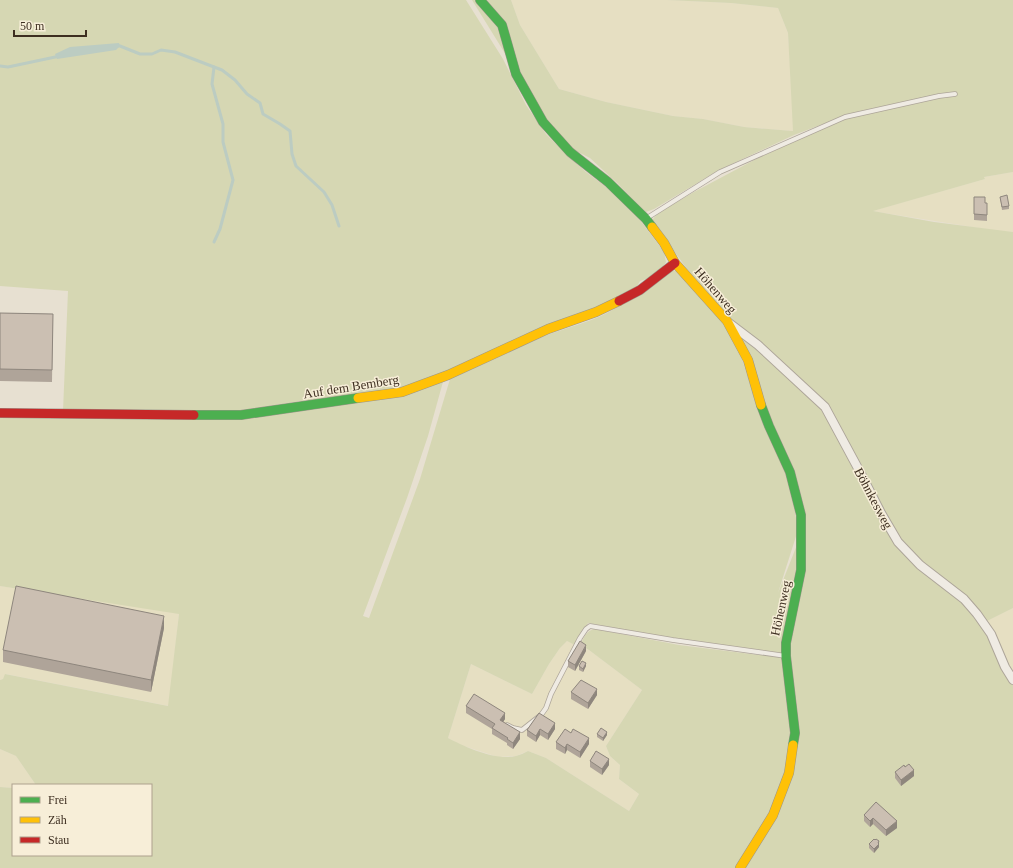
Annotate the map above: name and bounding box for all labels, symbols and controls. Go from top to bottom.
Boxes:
scale bar [14,12,86,38]
text: 50 m [20,19,45,33]
street label: Höhenweg [691,264,740,317]
street label: Auf dem Bemberg [302,371,400,401]
street label: Böhnkesweg [851,465,896,532]
street label: Höhenweg [767,579,794,637]
legend [12,784,152,856]
text: Frei [48,793,68,807]
text: Zäh [48,813,67,827]
text: Stau [48,833,69,847]

